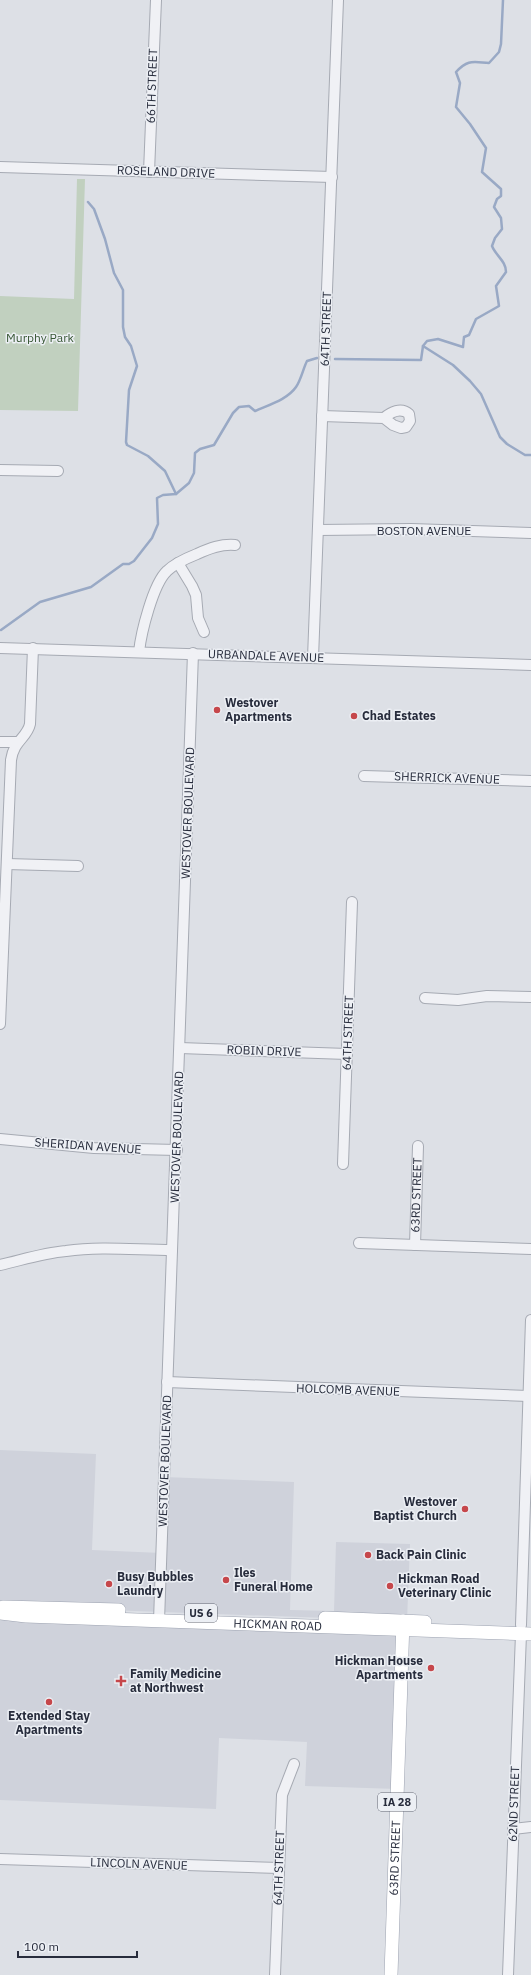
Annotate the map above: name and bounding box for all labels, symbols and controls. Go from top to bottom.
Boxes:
street label: 66TH STREET [143,48,160,124]
street label: ROSELAND DRIVE [117,162,215,181]
street label: 64TH STREET [317,291,334,367]
park label: Murphy Park [6,330,75,345]
street label: BOSTON AVENUE [377,523,471,538]
street label: URBANDALE AVENUE [208,646,324,665]
place label: Westover Apartments [225,695,292,724]
marker: Westover Apartments [212,705,222,715]
place label: Chad Estates [362,708,436,723]
marker: Chad Estates [349,711,359,721]
street label: WESTOVER BOULEVARD [178,747,197,879]
street label: SHERRICK AVENUE [394,768,500,787]
street label: 64TH STREET [339,995,356,1071]
street label: ROBIN DRIVE [226,1042,302,1059]
street label: WESTOVER BOULEVARD [167,1071,186,1203]
street label: SHERIDAN AVENUE [34,1134,142,1157]
street label: 63RD STREET [407,1157,425,1233]
street label: HOLCOMB AVENUE [296,1380,400,1399]
street label: WESTOVER BOULEVARD [155,1395,174,1527]
place label: Westover Baptist Church [373,1494,457,1523]
marker: Westover Baptist Church [460,1504,470,1514]
place label: Back Pain Clinic [376,1547,466,1562]
marker: Back Pain Clinic [363,1550,373,1560]
place label: Iles Funeral Home [234,1565,313,1594]
place label: Busy Bubbles Laundry [117,1569,194,1598]
place label: Hickman Road Veterinary Clinic [398,1571,492,1600]
marker: Iles Funeral Home [221,1575,231,1585]
marker: Busy Bubbles Laundry [104,1579,114,1589]
marker: Hickman Road Veterinary Clinic [385,1581,395,1591]
road number: US 6 [185,1604,217,1622]
street label: HICKMAN ROAD [233,1615,322,1634]
place label: Hickman House Apartments [335,1653,423,1682]
marker: Hickman House Apartments [426,1663,436,1673]
place label: Family Medicine at Northwest [130,1666,221,1695]
marker: Family Medicine at Northwest [115,1675,127,1687]
marker: Extended Stay Apartments [44,1697,54,1707]
place label: Extended Stay Apartments [8,1708,90,1737]
street label: 62ND STREET [505,1766,522,1842]
road number: IA 28 [378,1793,416,1811]
street label: 63RD STREET [386,1820,403,1896]
street label: 64TH STREET [270,1830,287,1906]
street label: LINCOLN AVENUE [90,1854,188,1873]
scale bar [18,1933,137,1959]
text: 100 m [24,1939,59,1954]

